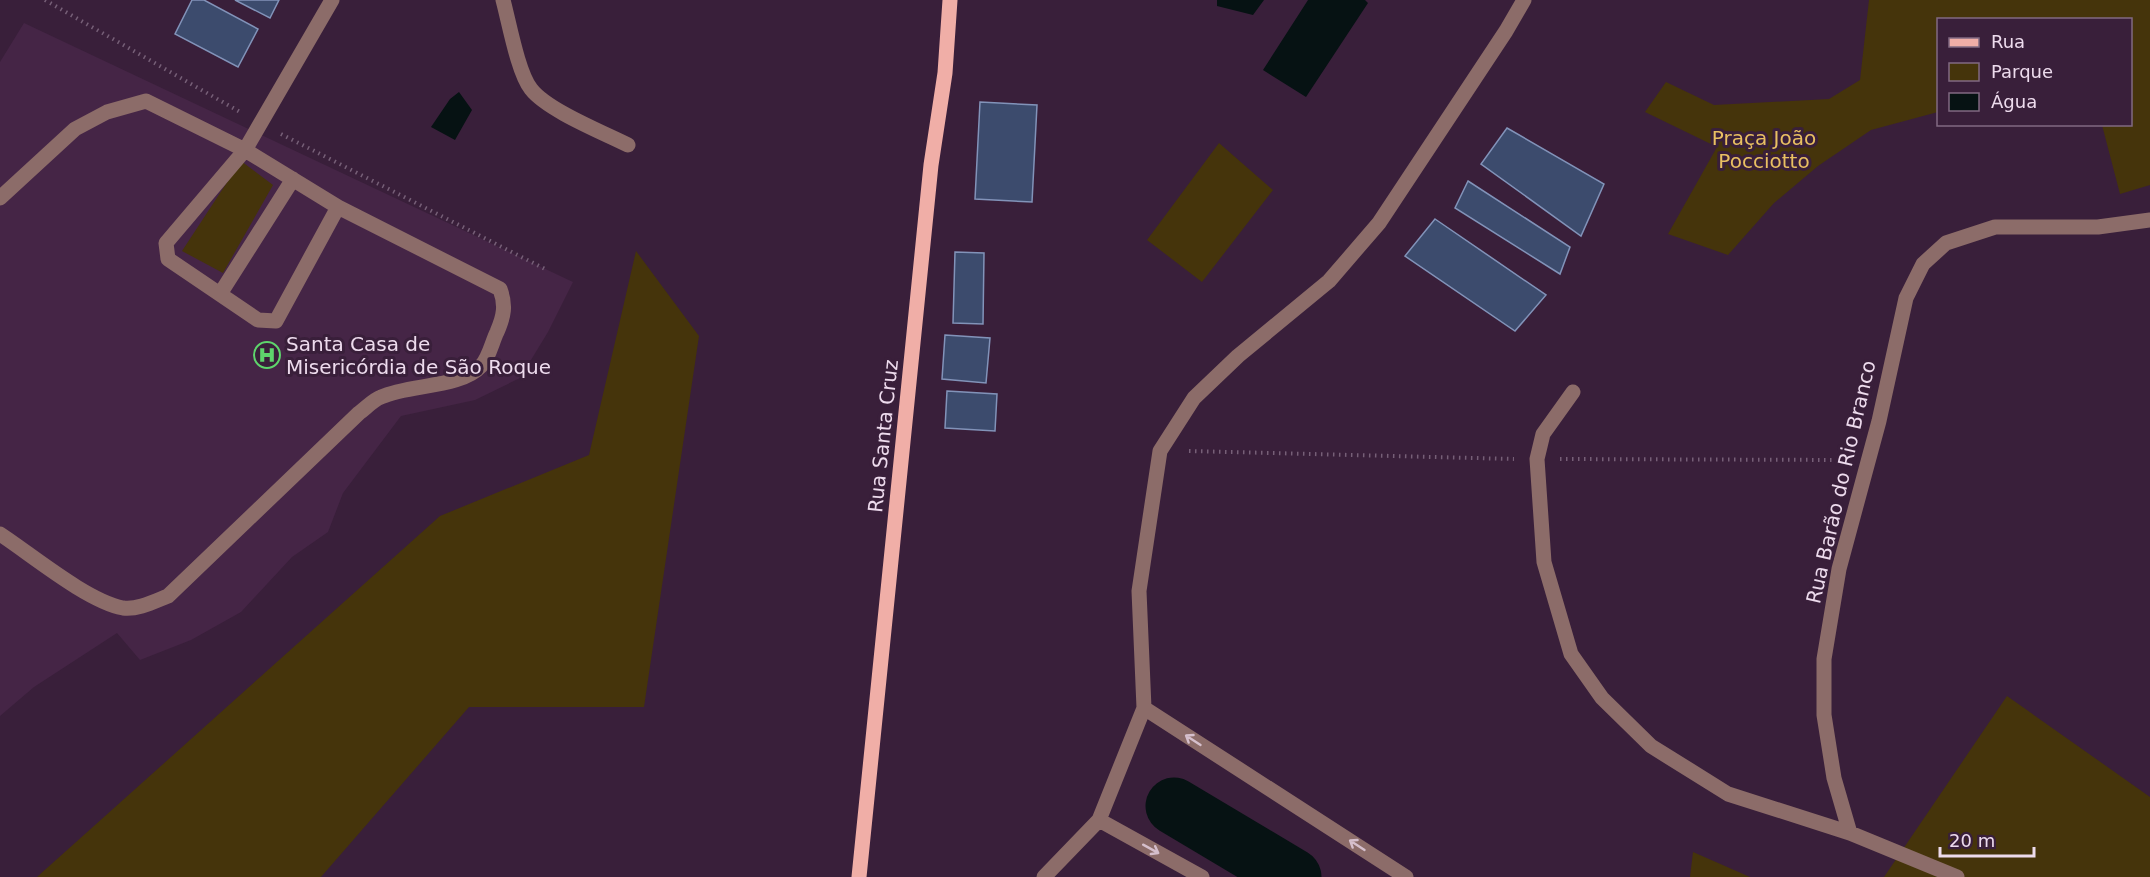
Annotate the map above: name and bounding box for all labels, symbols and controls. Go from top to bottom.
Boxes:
legend [1937,18,2132,126]
text: Rua [1991,31,2025,52]
text: Parque [1991,61,2053,82]
text: Água [1991,91,2037,112]
park label: Praça João Pocciotto [1712,126,1816,173]
place label: Santa Casa de Misericórdia de São Roque [286,332,551,379]
hospital icon: Santa Casa de Misericórdia de São Roque [252,340,282,370]
street label: Rua Santa Cruz [863,358,903,514]
street label: Rua Barão do Rio Branco [1801,358,1881,606]
one-way arrow [1185,733,1202,745]
scale bar [1940,820,2034,858]
text: 20 m [1949,830,1995,851]
one-way arrow [1349,839,1366,851]
one-way arrow [1142,843,1159,855]

